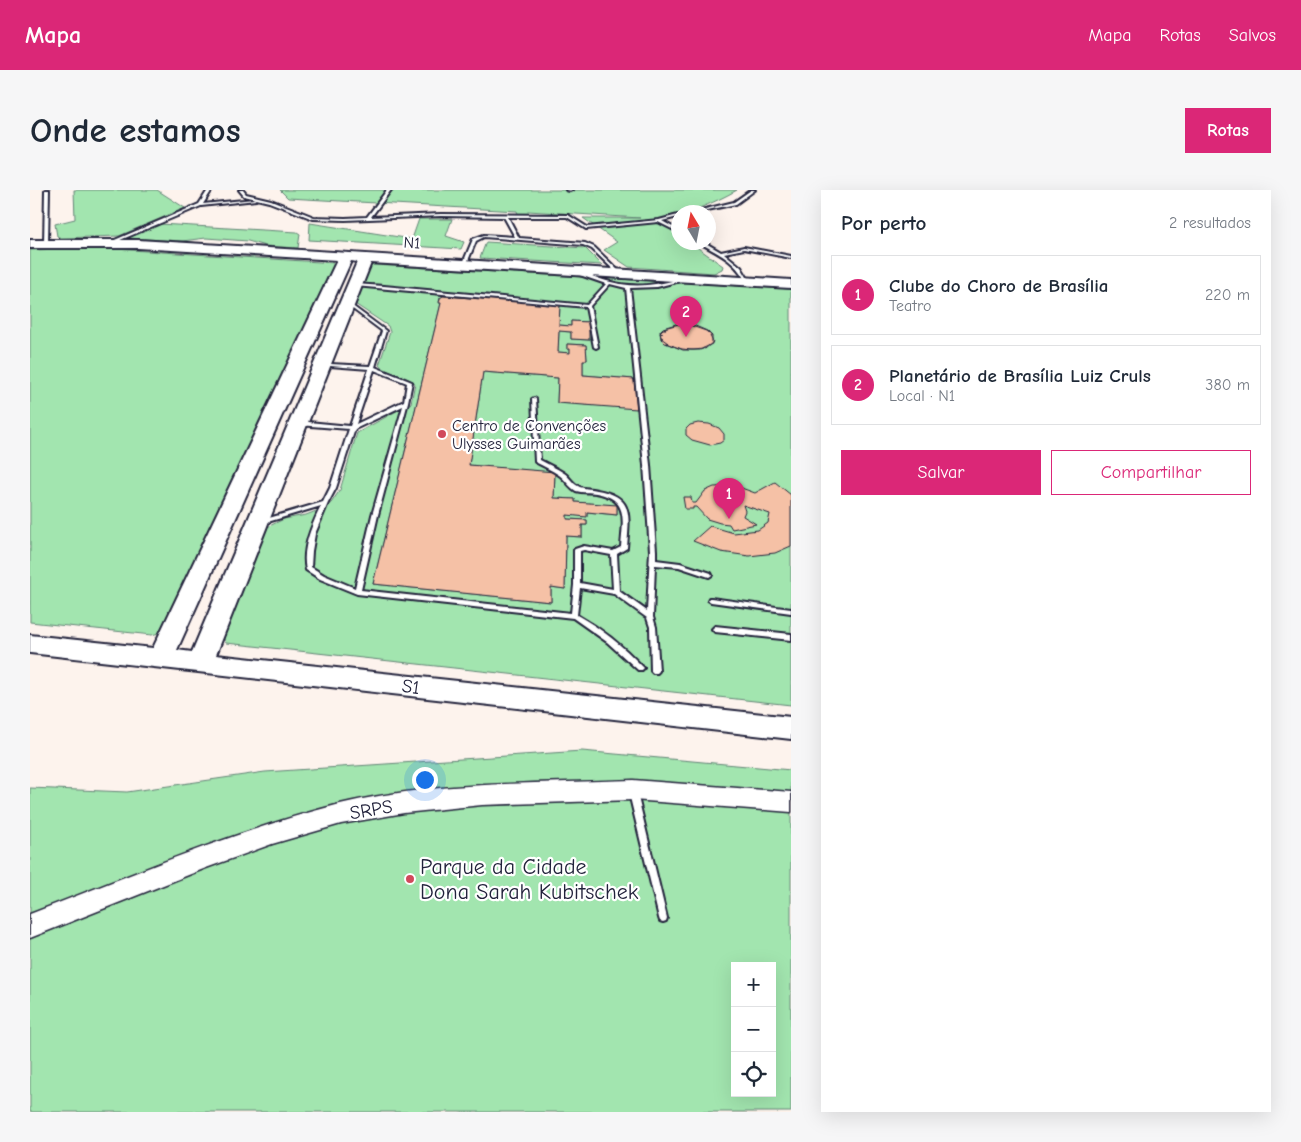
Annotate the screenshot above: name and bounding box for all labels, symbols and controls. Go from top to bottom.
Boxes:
text: Mapa [25,21,81,49]
text: Mapa [1088,25,1132,46]
text: Rotas [1160,25,1201,46]
text: Salvos [1229,25,1276,46]
button: Rotas [1185,108,1271,153]
text: Onde estamos [30,110,241,151]
north arrow [671,205,716,250]
text: Por perto [841,211,926,235]
text: 2 resultados [1169,214,1251,232]
street label: N1 [403,233,421,253]
text: Clube do Choro de Brasília [889,275,1108,297]
text: 1 [855,286,861,304]
text: 220 m [1205,286,1250,304]
pin: 2 [670,296,702,337]
text: Teatro [889,297,931,315]
text: Planetário de Brasília Luiz Cruls [889,365,1151,387]
text: 2 [854,376,862,394]
text: 380 m [1205,376,1250,394]
text: Local · N1 [889,387,955,405]
place label: Centro de Convenções Ulysses Guimarães [452,417,607,453]
marker: Centro de Convenções Ulysses Guimarães [436,428,448,440]
button: Salvar [841,450,1041,495]
button: Compartilhar [1051,450,1251,495]
pin: 1 [713,478,745,519]
street label: S1 [401,675,421,699]
your location [412,767,438,793]
street label: SRPS [348,795,394,825]
place label: Parque da Cidade Dona Sarah Kubitschek [420,854,639,905]
marker: Parque da Cidade Dona Sarah Kubitschek [404,873,416,885]
map controls [731,962,776,1097]
button: + [731,962,776,1007]
button: − [731,1007,776,1052]
button: locate [731,1052,776,1097]

